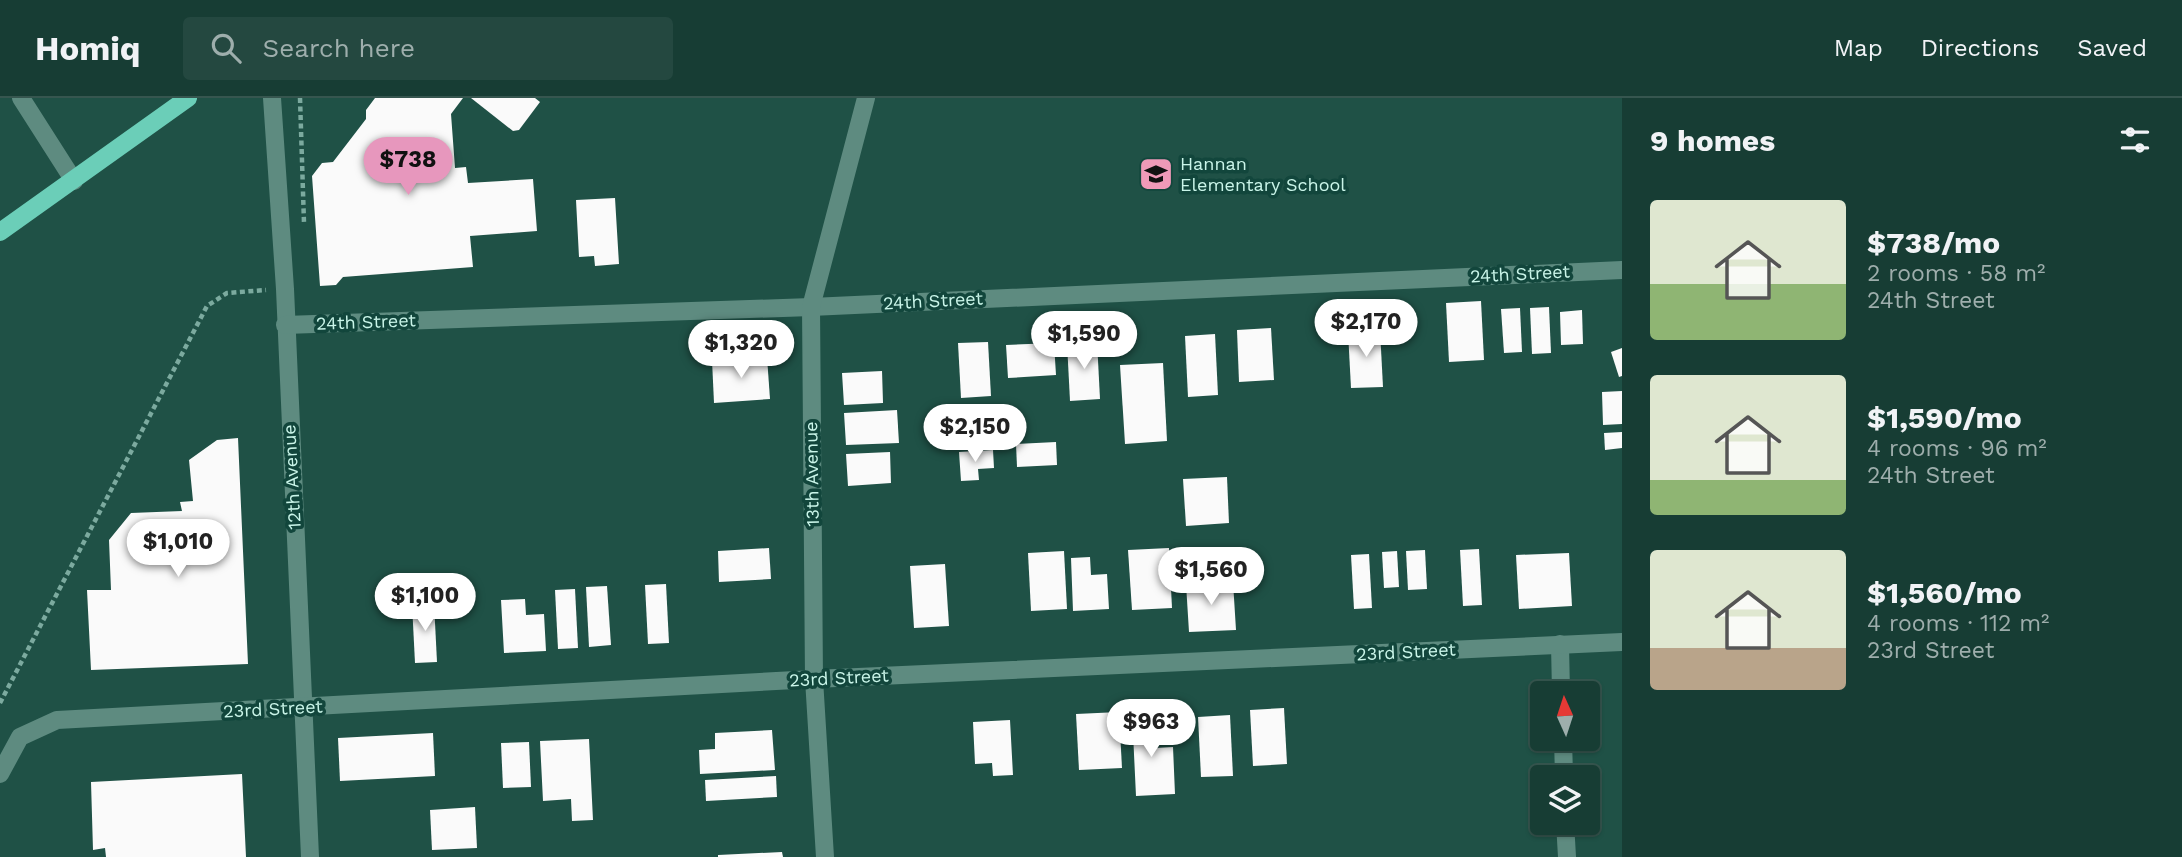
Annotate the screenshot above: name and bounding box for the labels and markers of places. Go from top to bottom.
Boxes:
pin: $738 [367,138,449,197]
place label: Hannan Elementary School [1180,153,1346,195]
school or university icon: Hannan Elementary School [1137,155,1175,193]
pin: $2,170 [1309,300,1423,359]
pin: $1,590 [1027,312,1141,371]
pin: $1,320 [684,320,798,380]
pin: $2,150 [918,404,1032,464]
pin: $1,010 [121,519,235,579]
pin: $1,560 [1154,547,1268,607]
pin: $1,100 [368,574,482,633]
pin: $963 [1110,700,1192,759]

